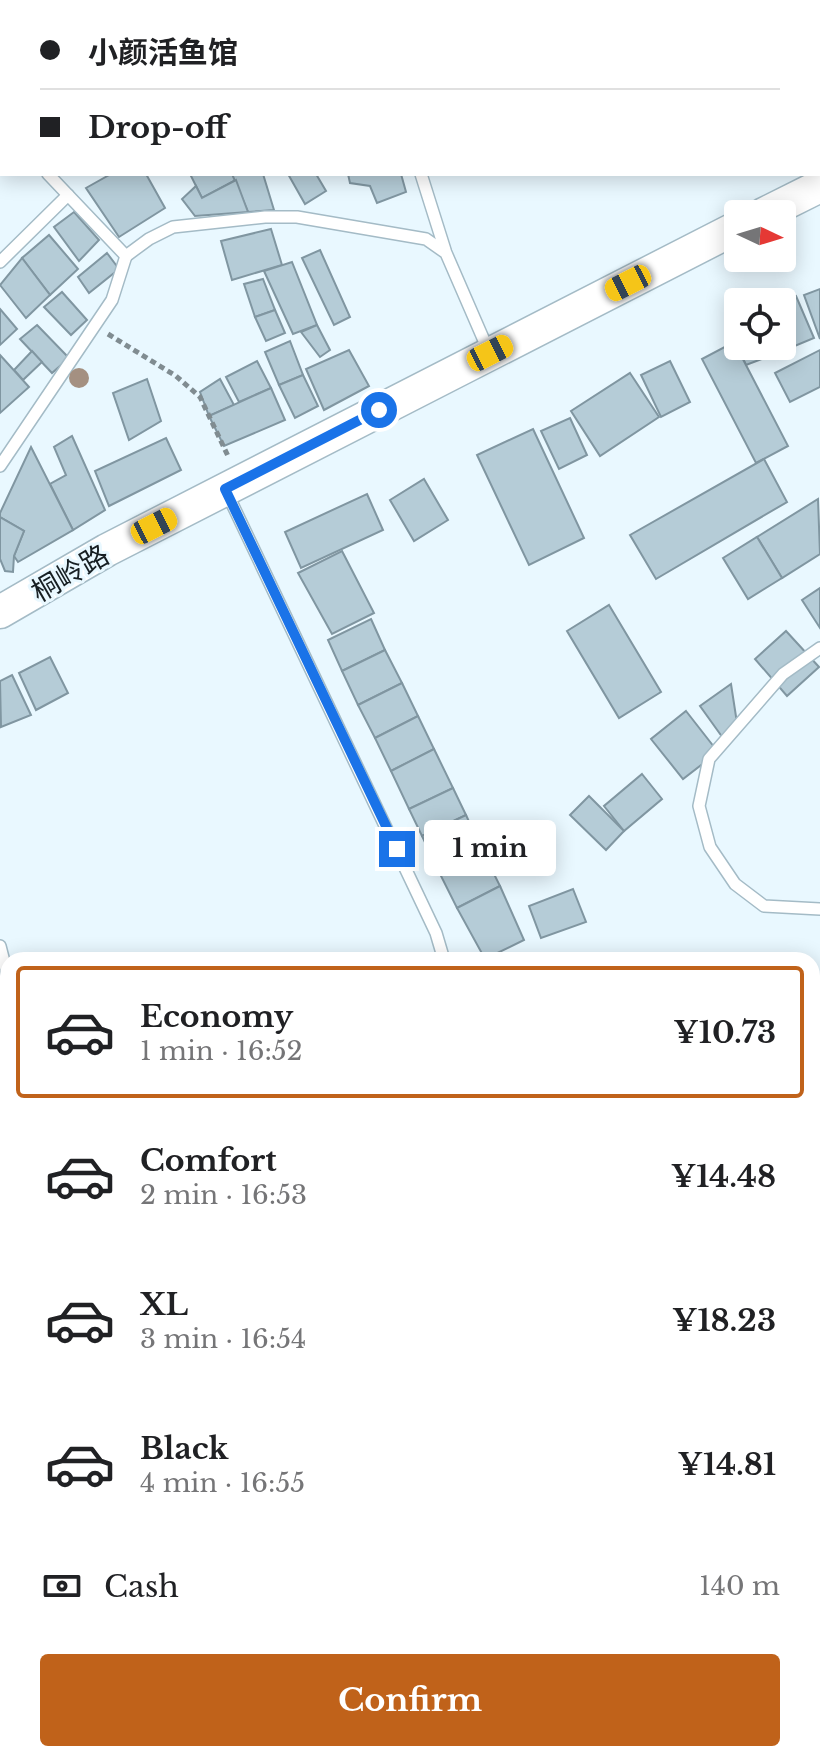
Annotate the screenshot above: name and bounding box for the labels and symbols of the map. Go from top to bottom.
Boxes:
north arrow [724,200,796,272]
car [601,261,655,305]
car [463,331,517,375]
route start [361,392,397,428]
car [127,504,181,548]
street label: 桐岭路 [25,537,115,610]
callout: 1 min [425,821,557,877]
route end [379,831,415,867]

